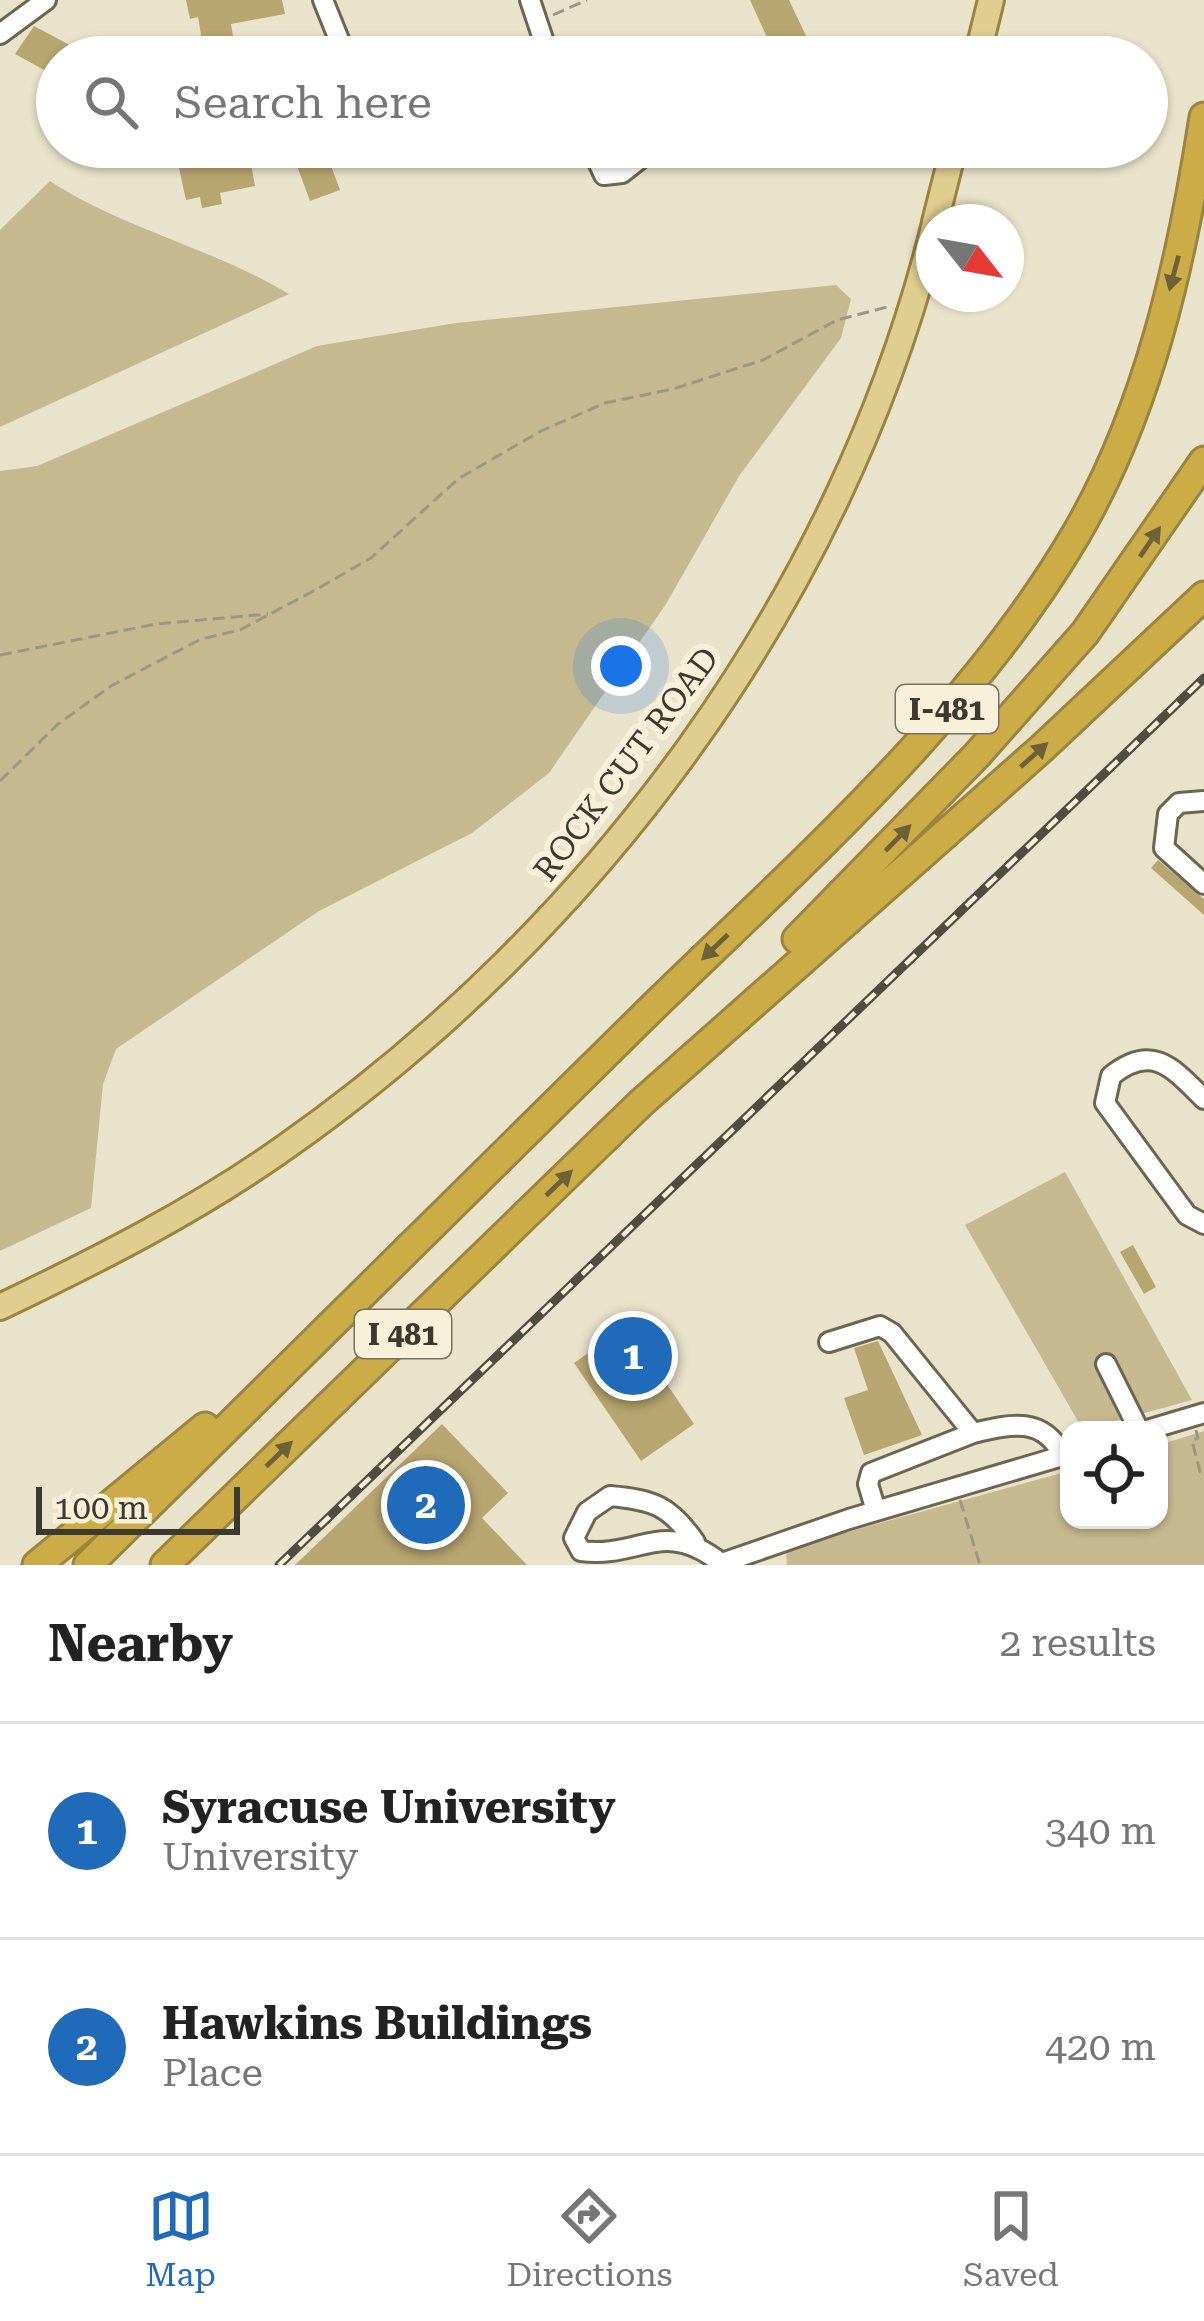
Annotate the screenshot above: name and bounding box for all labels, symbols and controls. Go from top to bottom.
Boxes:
search box [36,36,1168,168]
icon: search [78,69,144,135]
text: Search here [174,76,432,129]
north arrow [916,204,1024,312]
one-way arrow [1164,255,1182,292]
one-way arrow [1139,525,1161,558]
your location [591,636,651,696]
street label: ROCK CUT ROAD [525,639,727,889]
road number: I-481 [896,685,998,733]
one-way arrow [1020,742,1049,769]
one-way arrow [883,824,911,853]
one-way arrow [701,932,730,960]
one-way arrow [544,1169,573,1197]
road number: I 481 [355,1310,451,1358]
pin: 1 [594,1311,672,1401]
map controls [1060,1421,1168,1529]
button: locate [1060,1421,1168,1529]
one-way arrow [264,1441,293,1469]
pin: 2 [387,1460,465,1550]
scale bar [36,1481,240,1534]
text: 100 m [54,1488,148,1527]
text: Nearby [48,1614,233,1673]
text: 2 results [999,1620,1156,1666]
text: Syracuse University [162,1781,616,1834]
text: 1 [76,1808,98,1854]
text: 340 m [1045,1808,1156,1854]
text: University [162,1834,358,1880]
text: Hawkins Buildings [162,1997,592,2050]
text: 2 [76,2024,98,2070]
text: 420 m [1045,2024,1156,2070]
text: Place [162,2050,263,2096]
tab: Map [145,2183,216,2294]
tab: Directions [506,2183,672,2294]
tab: Saved [963,2183,1059,2294]

